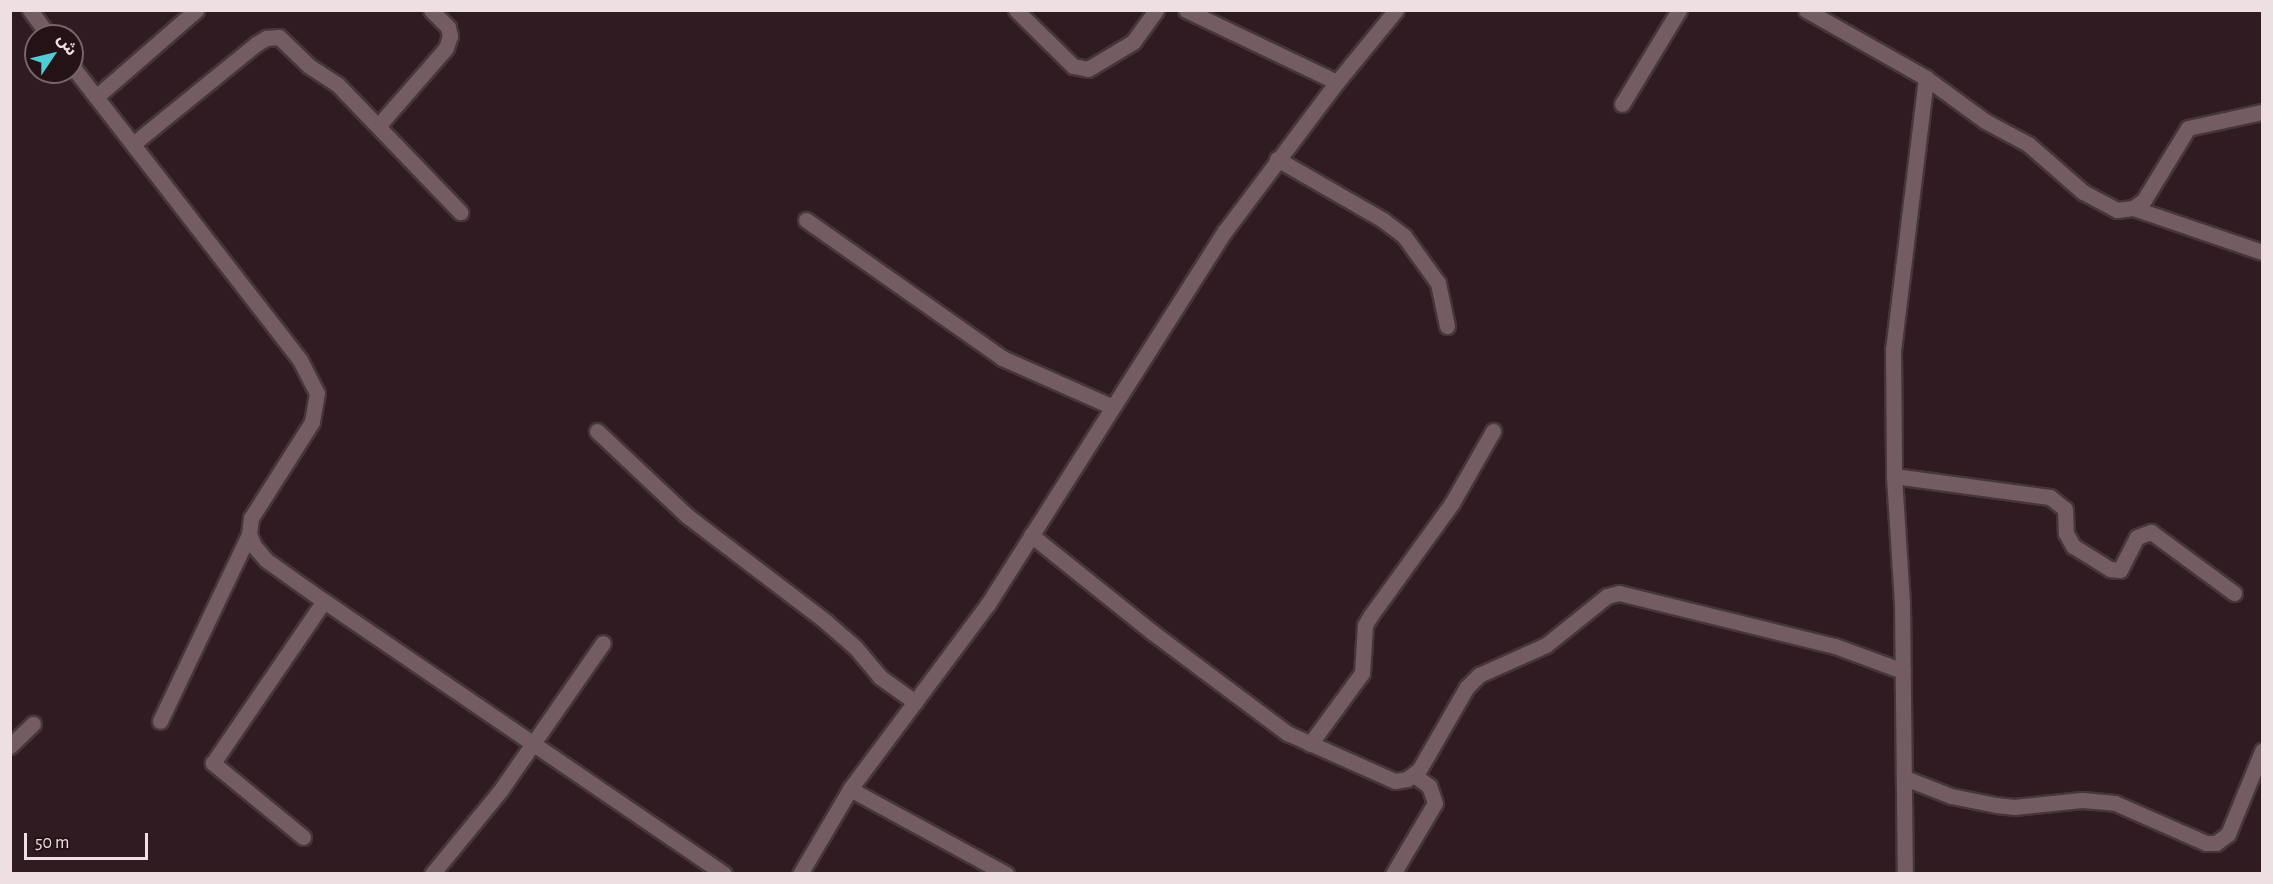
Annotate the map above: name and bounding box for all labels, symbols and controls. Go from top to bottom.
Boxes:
north arrow [24,24,84,84]
text: ش [54,31,80,58]
scale bar [27,821,152,859]
text: 50 m [35,834,69,852]

